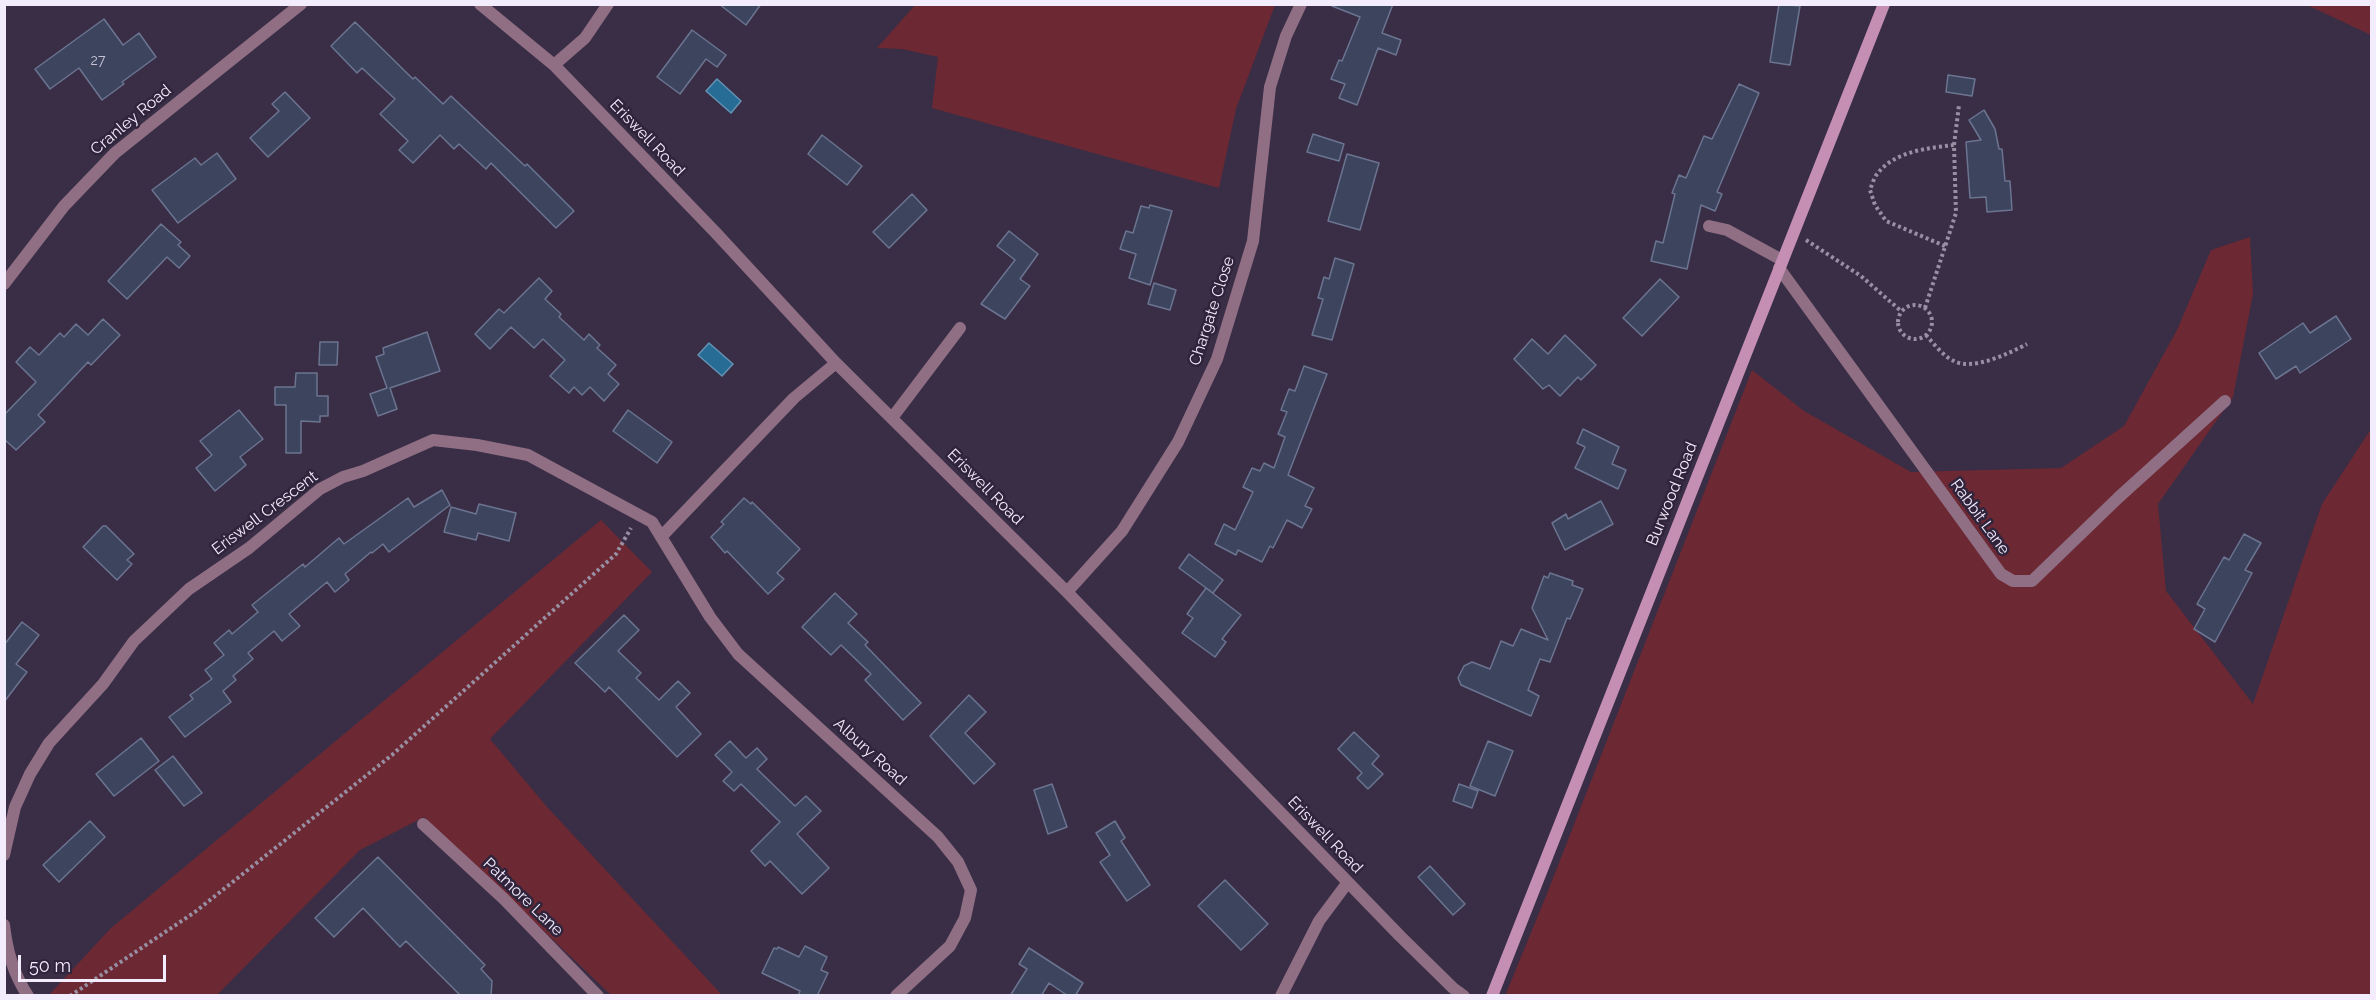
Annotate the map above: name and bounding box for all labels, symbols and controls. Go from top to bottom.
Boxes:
house number: 27 [91,53,105,69]
street label: Cranley Road [87,81,175,159]
street label: Eriswell Road [606,96,688,180]
street label: Chargate Close [1185,254,1239,368]
street label: Burwood Road [1643,439,1701,549]
street label: Eriswell Road [943,445,1027,529]
street label: Eriswell Crescent [208,467,322,559]
street label: Rabbit Lane [1946,476,2014,558]
street label: Albury Road [830,714,910,790]
street label: Eriswell Road [1284,793,1366,877]
street label: Patmore Lane [479,854,567,940]
scale bar [21,943,170,981]
text: 50 m [29,955,71,976]

